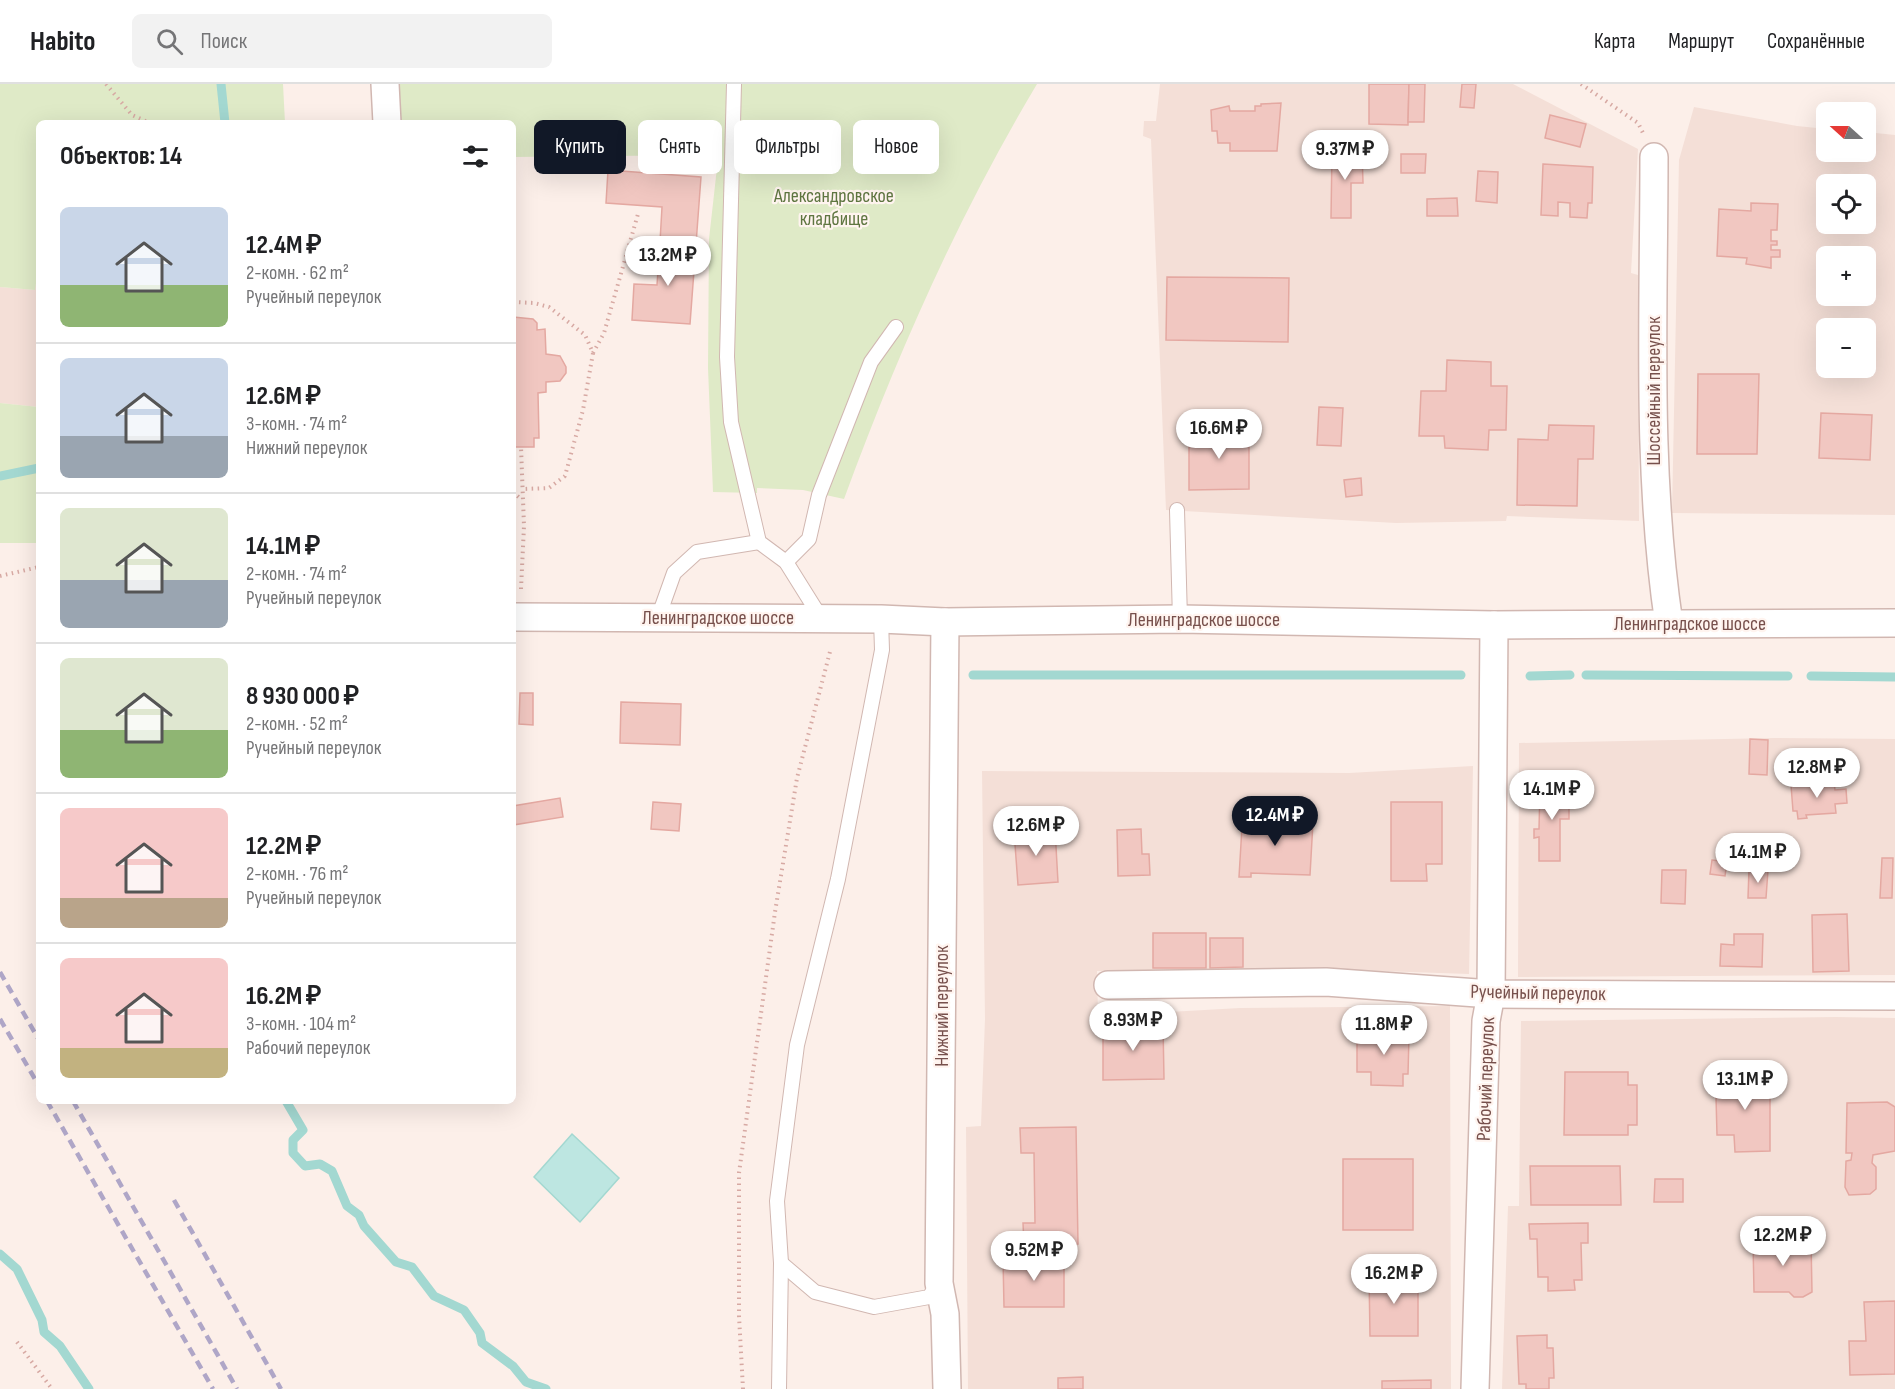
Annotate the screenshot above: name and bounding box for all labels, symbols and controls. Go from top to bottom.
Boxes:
search box [132,14,552,68]
text: Habito [30,25,96,58]
icon: search [153,25,186,58]
text: Поиск [201,28,247,55]
text: Карта [1594,29,1635,54]
text: Маршрут [1668,29,1734,54]
text: Сохранённые [1767,29,1865,54]
north arrow [1816,102,1876,162]
map controls [1816,102,1876,378]
chip: Купить [534,120,626,174]
chip: Снять [638,120,722,174]
chip: Фильтры [734,120,841,174]
chip: Новое [853,120,939,174]
pin: 9.37M ₽ [1290,130,1400,181]
text: 9.37M ₽ [1316,137,1374,161]
icon: filters [459,140,492,173]
text: Объектов: 14 [60,141,182,172]
button: locate [1816,174,1876,234]
park label: Александровское кладбище [773,184,894,231]
text: 12.4M ₽ [246,230,322,261]
icon: home [108,231,180,303]
pin: 13.2M ₽ [613,236,723,287]
text: 13.2M ₽ [639,243,697,267]
button: + [1816,246,1876,306]
text: 2-комн. · 62 m² [246,261,349,285]
text: Ручейный переулок [246,285,381,309]
street label: Шоссейный переулок [1642,316,1666,465]
button: − [1816,318,1876,378]
text: 12.6M ₽ [246,381,321,412]
icon: home [108,382,180,454]
pin: 16.6M ₽ [1164,409,1274,460]
text: 3-комн. · 74 m² [246,412,347,436]
text: 16.6M ₽ [1190,416,1248,440]
text: Нижний переулок [246,436,367,460]
text: 14.1M ₽ [246,531,320,562]
icon: home [108,532,180,604]
text: 2-комн. · 74 m² [246,562,347,586]
text: Ручейный переулок [246,586,381,610]
street label: Ленинградское шоссе [642,606,794,630]
street label: Ленинградское шоссе [1128,608,1280,632]
street label: Ленинградское шоссе [1614,612,1766,636]
text: 8 930 000 ₽ [246,681,359,712]
icon: home [108,682,180,754]
text: 2-комн. · 52 m² [246,712,348,736]
text: Ручейный переулок [246,736,381,760]
pin: 12.8M ₽ [1762,748,1872,799]
text: 12.8M ₽ [1788,755,1846,779]
pin: 14.1M ₽ [1497,770,1607,821]
text: 14.1M ₽ [1523,777,1581,801]
pin: 12.4M ₽ [1220,796,1330,847]
text: 12.4M ₽ [1246,803,1304,827]
pin: 12.6M ₽ [981,806,1091,857]
text: 12.6M ₽ [1007,813,1065,837]
text: 12.2M ₽ [246,831,321,862]
icon: home [108,832,180,904]
pin: 14.1M ₽ [1703,833,1813,884]
text: 14.1M ₽ [1729,840,1787,864]
text: 2-комн. · 76 m² [246,862,348,886]
text: Ручейный переулок [246,886,381,910]
street label: Нижний переулок [930,945,954,1067]
street label: Ручейный переулок [1470,980,1606,1006]
text: 16.2M ₽ [246,981,322,1012]
icon: home [108,982,180,1054]
pin: 8.93M ₽ [1078,1001,1188,1052]
pin: 11.8M ₽ [1329,1005,1439,1056]
text: 8.93M ₽ [1103,1008,1163,1032]
text: 3-комн. · 104 m² [246,1012,356,1036]
text: 11.8M ₽ [1355,1012,1413,1036]
street label: Рабочий переулок [1472,1016,1500,1142]
text: Рабочий переулок [246,1036,370,1060]
pin: 13.1M ₽ [1690,1060,1800,1111]
text: 13.1M ₽ [1717,1067,1773,1091]
pin: 12.2M ₽ [1728,1216,1838,1267]
text: 12.2M ₽ [1754,1223,1812,1247]
pin: 9.52M ₽ [979,1231,1089,1282]
text: 9.52M ₽ [1005,1238,1063,1262]
pin: 16.2M ₽ [1339,1254,1449,1305]
text: 16.2M ₽ [1365,1261,1423,1285]

